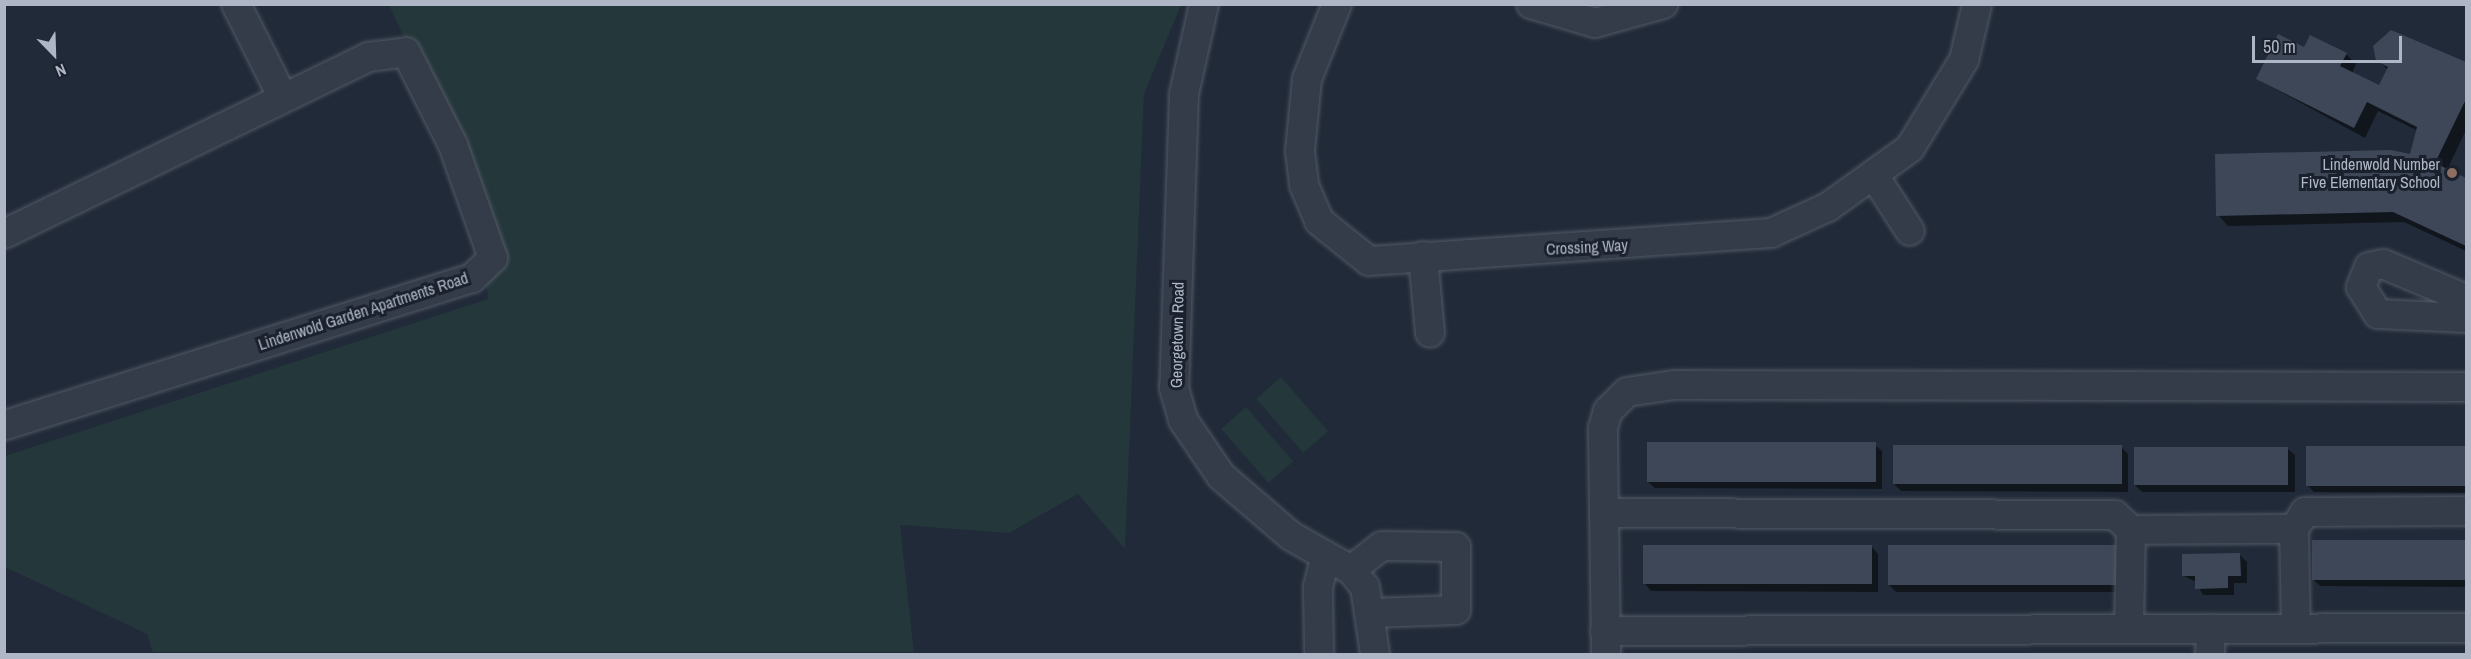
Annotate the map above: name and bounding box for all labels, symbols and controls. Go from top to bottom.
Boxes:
north arrow [24,24,84,84]
scale bar [2255,24,2405,62]
text: 50 m [2263,34,2296,59]
text: N [52,59,70,83]
place label: Lindenwold Number Five Elementary School [2301,154,2440,192]
marker: Lindenwold Number Five Elementary School [2445,166,2459,180]
street label: Crossing Way [1546,235,1628,259]
street label: Lindenwold Garden Apartments Road [255,268,471,354]
street label: Georgetown Road [1166,282,1188,388]

